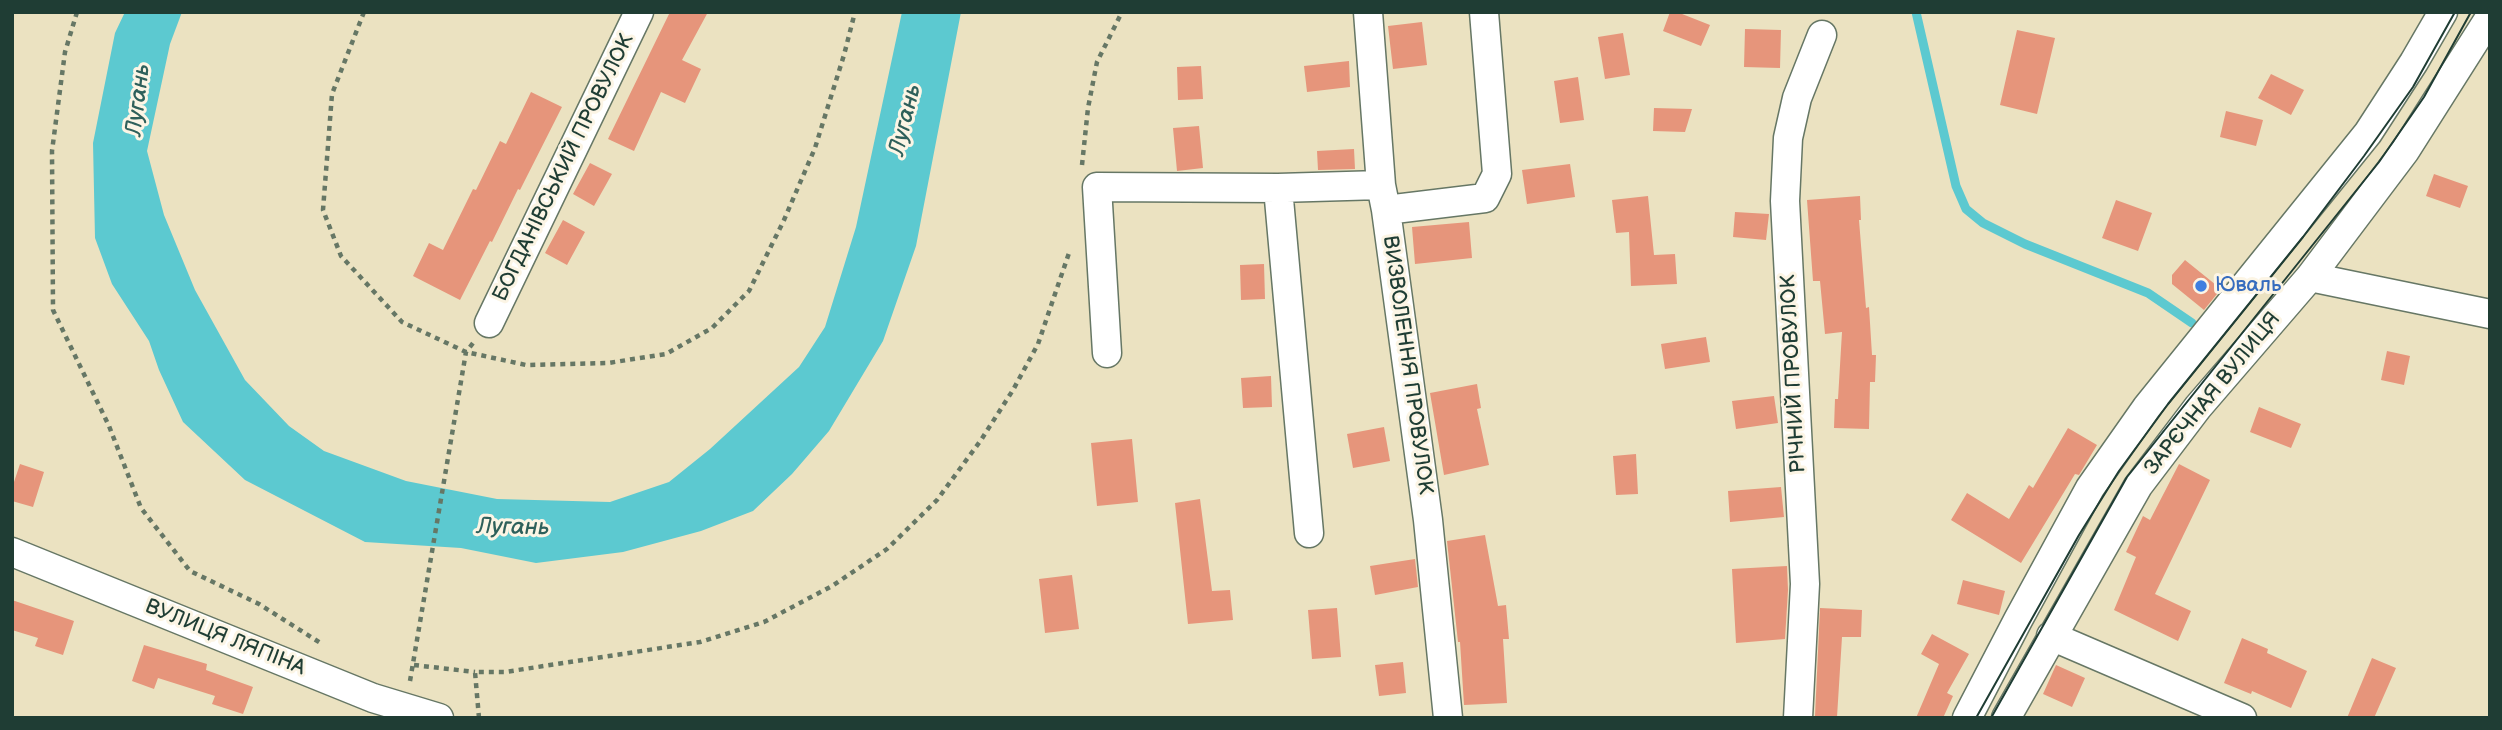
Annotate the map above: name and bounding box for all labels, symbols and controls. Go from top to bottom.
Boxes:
street label: БОГДАНІВСЬКИЙ ПРОВУЛОК [488,30,640,306]
water label: Лугань [121,62,157,138]
water label: Лугань [884,82,928,158]
street label: ВИЗВОЛЕННЯ ПРОВУЛОК [1376,234,1438,496]
place label: Юваль [2215,273,2281,299]
street label: РІЧНИЙ ПРОВУЛОК [1776,274,1812,474]
marker: Юваль [2193,278,2209,294]
street label: ЗАРЄЧНАЯ ВУЛИЦЯ [2140,308,2286,480]
water label: Лугань [477,514,549,542]
street label: ВУЛИЦЯ ЛЯПІНА [141,594,309,682]

